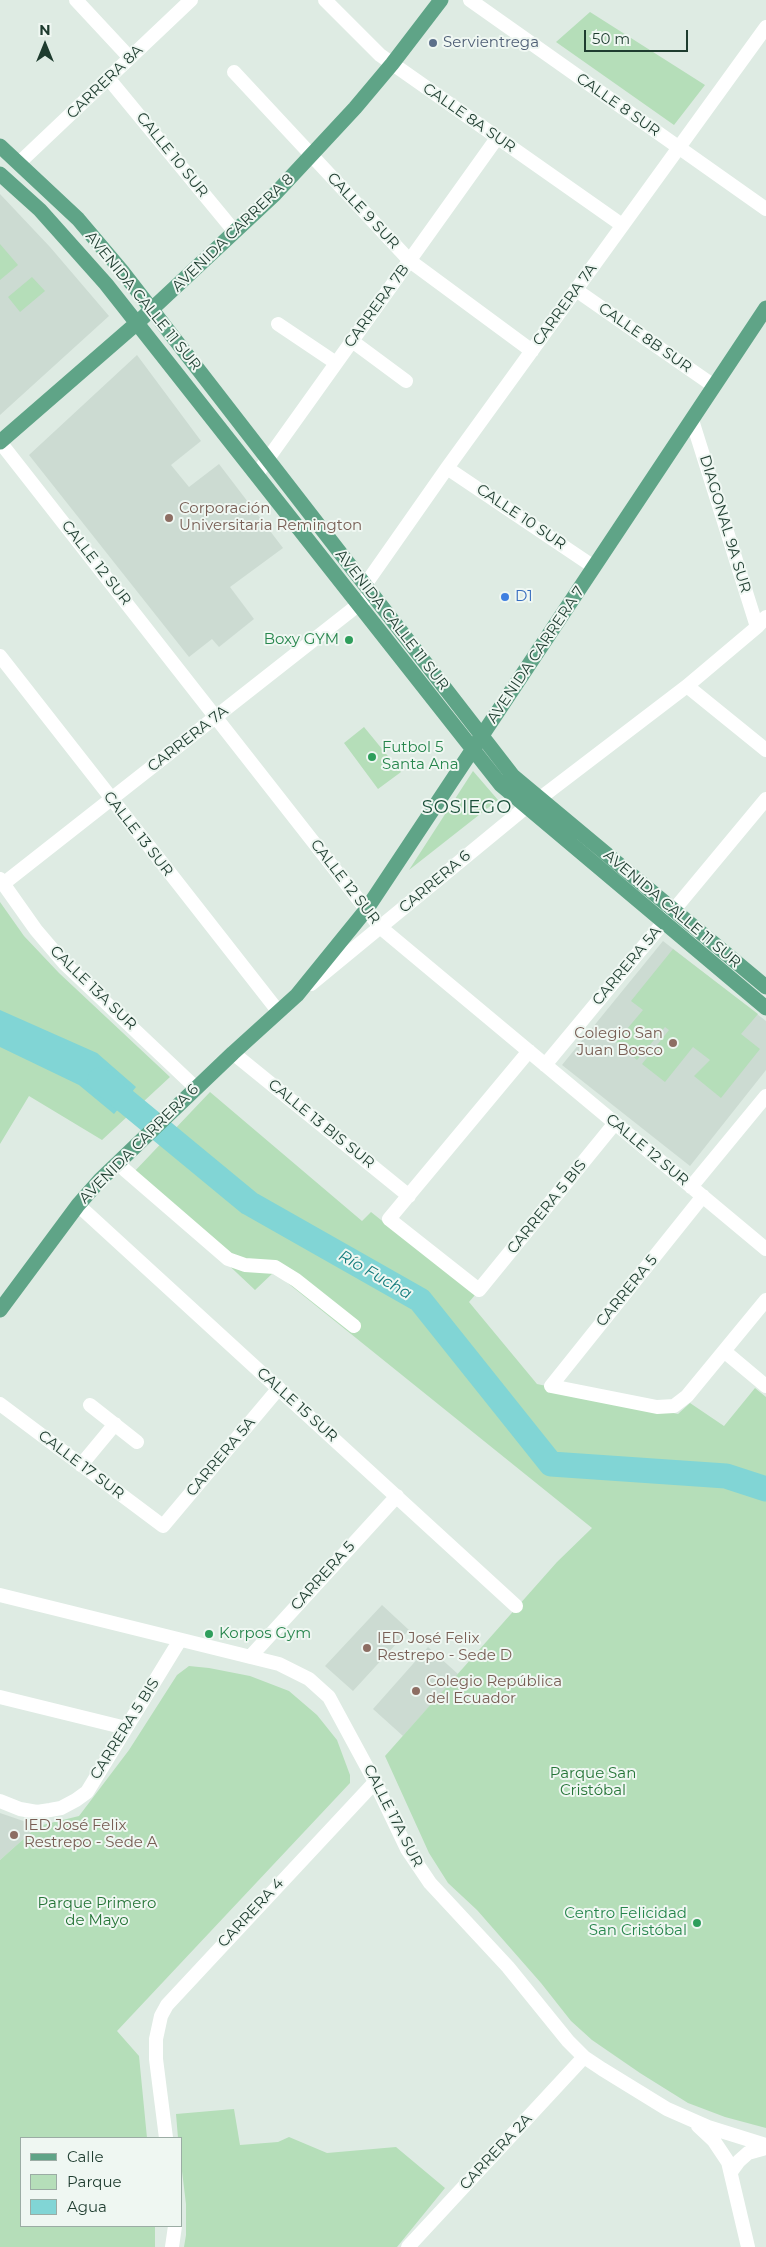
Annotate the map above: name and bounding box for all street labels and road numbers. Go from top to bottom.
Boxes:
street label: CARRERA 8A [63,41,147,123]
street label: CALLE 8 SUR [573,69,663,141]
street label: CALLE 8A SUR [419,79,519,157]
street label: CALLE 10 SUR [132,109,212,201]
street label: CALLE 9 SUR [323,169,403,253]
street label: AVENIDA CARRERA 8 [168,170,298,296]
street label: AVENIDA CALLE 11 SUR [81,228,205,374]
street label: CARRERA 7A [529,260,601,350]
street label: CARRERA 7B [341,261,413,351]
street label: CALLE 8B SUR [595,299,695,377]
street label: DIAGONAL 9A SUR [695,453,755,595]
street label: CALLE 10 SUR [473,480,569,554]
street label: CALLE 12 SUR [57,517,135,609]
street label: AVENIDA CALLE 11 SUR [331,546,453,694]
street label: AVENIDA CARRERA 7 [483,583,589,727]
street label: CARRERA 7A [144,702,232,776]
street label: CALLE 13 SUR [99,788,177,880]
street label: CALLE 12 SUR [306,836,384,928]
street label: AVENIDA CALLE 11 SUR [600,846,744,972]
street label: CARRERA 6 [396,847,474,917]
street label: CARRERA 5A [589,923,665,1009]
street label: CALLE 13A SUR [46,942,140,1034]
street label: CALLE 13 BIS SUR [264,1076,378,1172]
street label: AVENIDA CARRERA 6 [75,1080,203,1208]
street label: CALLE 12 SUR [602,1110,692,1190]
street label: CARRERA 5 BIS [504,1156,590,1258]
street label: CARRERA 5 [593,1252,661,1330]
street label: CALLE 15 SUR [253,1364,341,1446]
street label: CARRERA 5A [183,1414,259,1500]
street label: CALLE 17 SUR [34,1427,128,1503]
street label: CARRERA 5 [287,1538,359,1614]
street label: CARRERA 5 BIS [87,1675,163,1783]
street label: CALLE 17A SUR [359,1762,427,1870]
street label: CARRERA 4 [214,1875,288,1951]
street label: CARRERA 2A [456,2110,536,2194]

